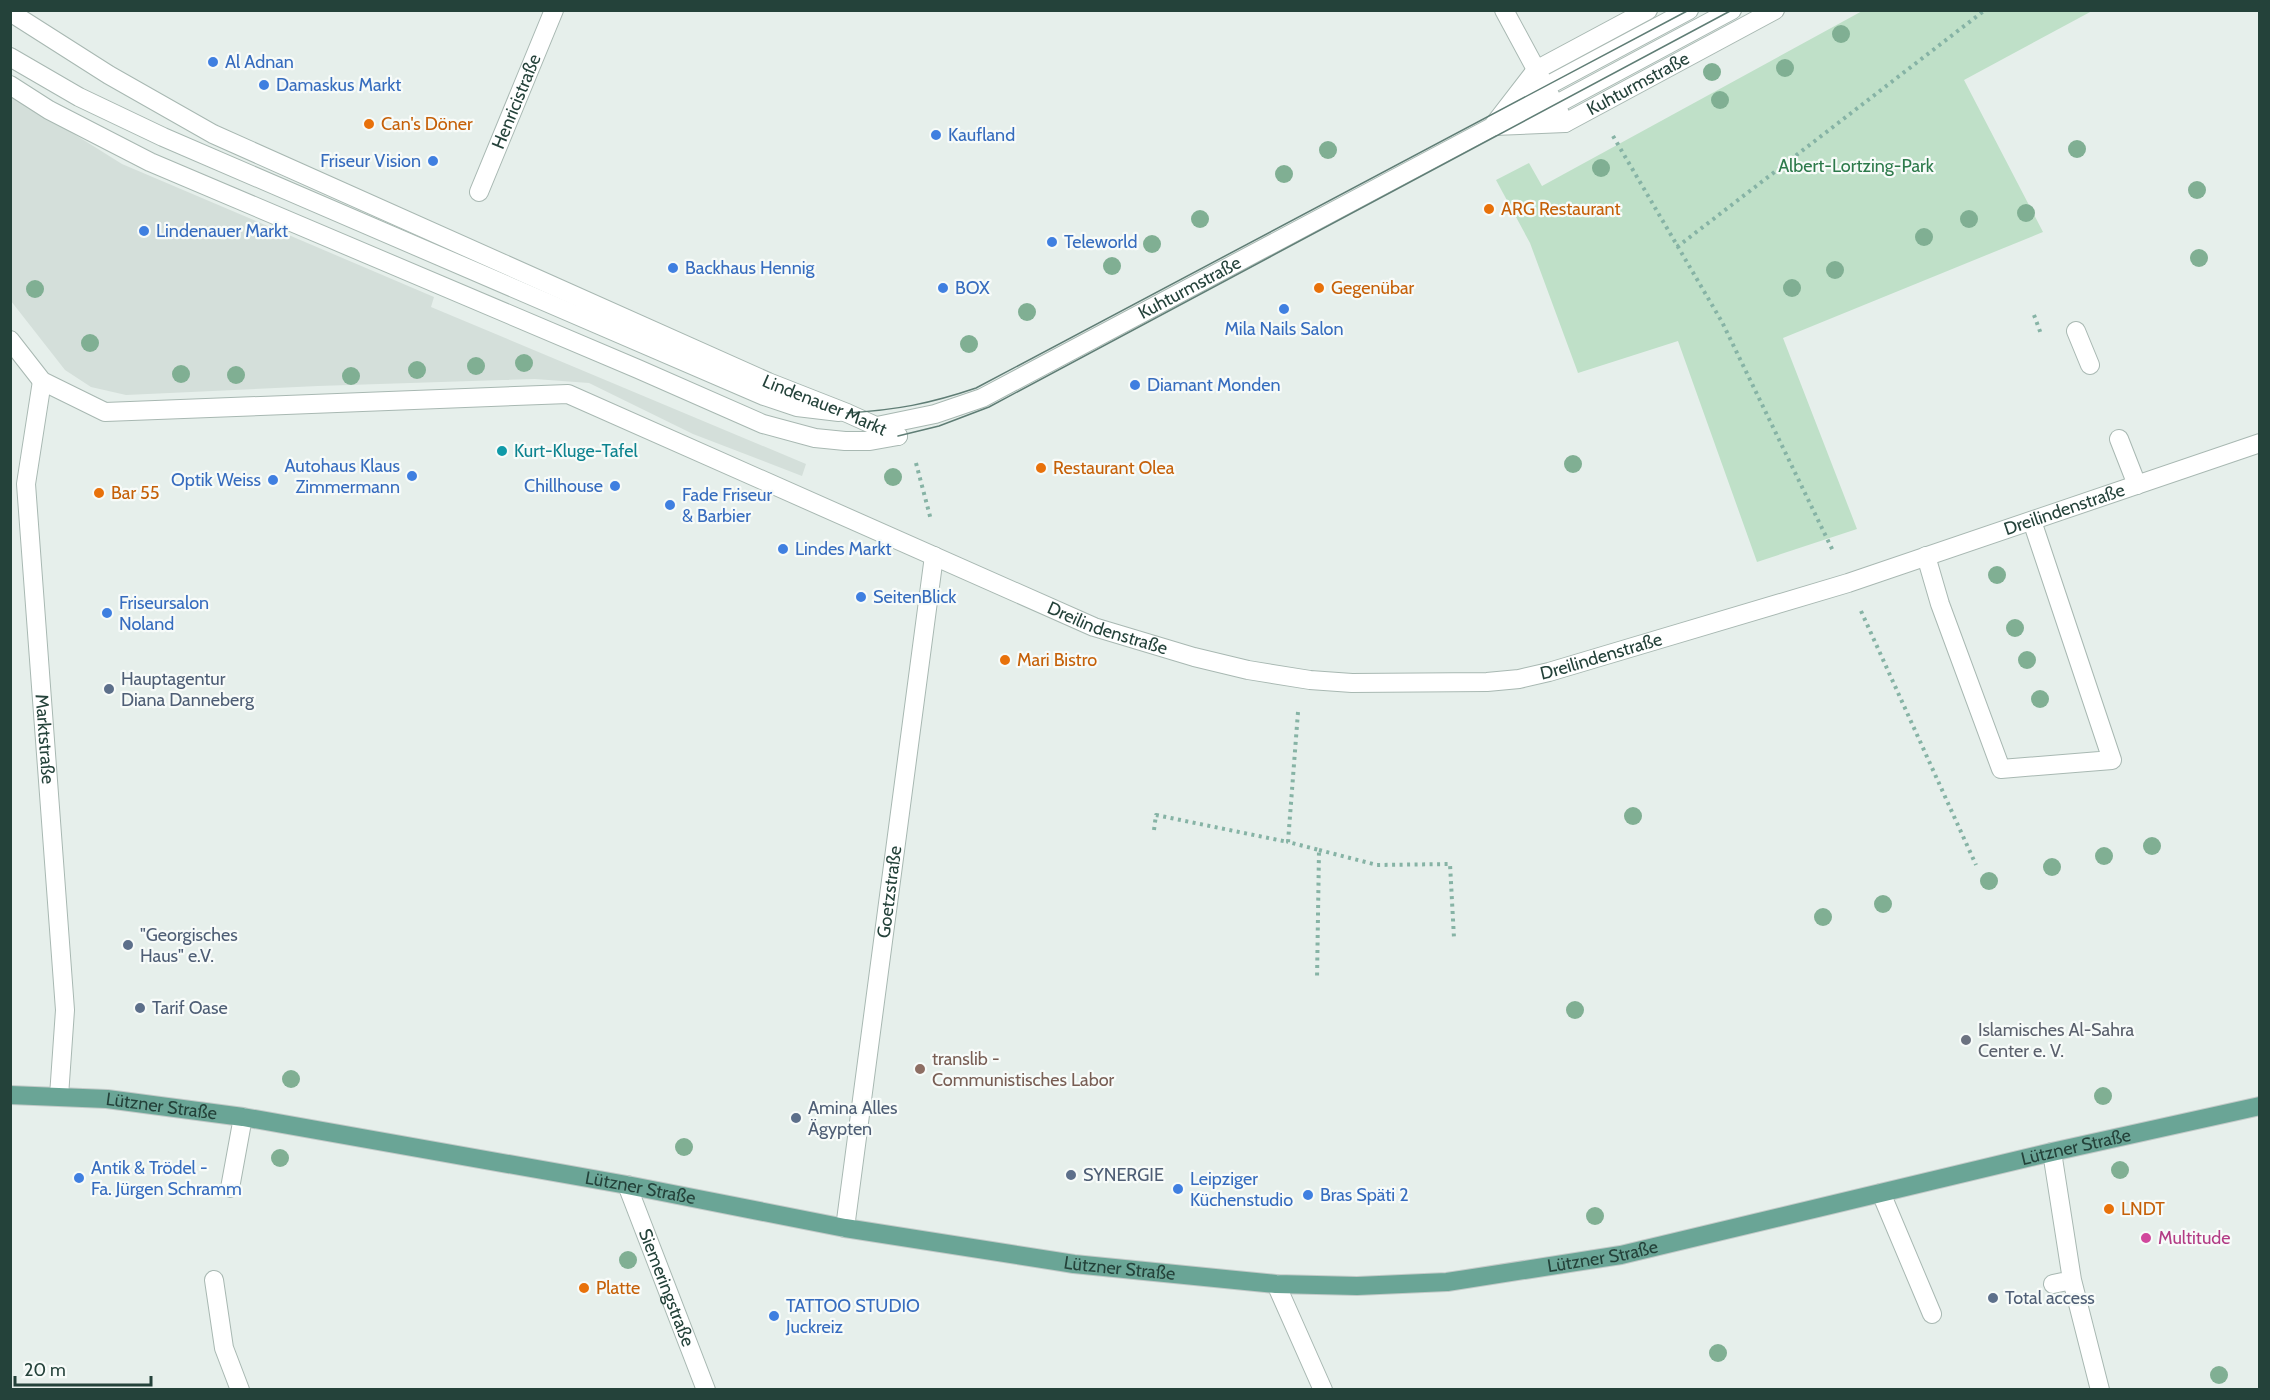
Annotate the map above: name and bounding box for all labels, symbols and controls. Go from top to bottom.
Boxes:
street label: Kuhturmstraße [1583,47,1693,120]
place label: Al Adnan [225,51,294,73]
street label: Henricistraße [487,51,546,152]
marker: Al Adnan [206,55,220,69]
place label: Damaskus Markt [276,74,401,96]
marker: Damaskus Markt [257,78,271,92]
place label: Can's Döner [381,113,473,135]
marker: Can's Döner [362,117,376,131]
place label: Kaufland [948,124,1015,146]
marker: Kaufland [929,128,943,142]
place label: Friseur Vision [320,150,421,172]
marker: Friseur Vision [426,154,440,168]
park label: Albert-Lortzing-Park [1778,155,1935,177]
place label: ARG Restaurant [1501,198,1621,220]
marker: ARG Restaurant [1482,202,1496,216]
place label: Lindenauer Markt [156,220,288,242]
marker: Lindenauer Markt [137,224,151,238]
place label: Teleworld [1064,231,1137,253]
marker: Teleworld [1045,235,1059,249]
street label: Kuhturmstraße [1135,251,1245,324]
place label: Backhaus Hennig [685,257,816,279]
marker: Backhaus Hennig [666,261,680,275]
place label: BOX [955,277,990,299]
place label: Gegenübar [1331,277,1415,299]
marker: BOX [936,281,950,295]
marker: Gegenübar [1312,281,1326,295]
marker: Mila Nails Salon [1277,302,1291,316]
place label: Mila Nails Salon [1224,318,1344,340]
street label: Lindenauer Markt [759,370,890,440]
place label: Diamant Monden [1147,374,1281,396]
marker: Diamant Monden [1128,378,1142,392]
place label: Kurt-Kluge-Tafel [514,440,639,462]
marker: Kurt-Kluge-Tafel [495,444,509,458]
place label: Autohaus Klaus Zimmermann [285,455,400,498]
place label: Restaurant Olea [1053,457,1175,479]
marker: Restaurant Olea [1034,461,1048,475]
place label: Optik Weiss [171,469,261,491]
marker: Autohaus Klaus Zimmermann [405,469,419,483]
marker: Optik Weiss [266,473,280,487]
place label: Chillhouse [524,475,603,497]
marker: Chillhouse [608,479,622,493]
street label: Dreilindenstraße [2001,479,2127,540]
place label: Bar 55 [111,482,160,504]
place label: Fade Friseur & Barbier [682,484,772,527]
marker: Bar 55 [92,486,106,500]
marker: Fade Friseur & Barbier [663,498,677,512]
place label: Lindes Markt [795,538,892,560]
marker: Lindes Markt [776,542,790,556]
place label: SeitenBlick [873,586,957,608]
marker: SeitenBlick [854,590,868,604]
place label: Friseursalon Noland [119,592,209,635]
street label: Dreilindenstraße [1044,597,1170,659]
marker: Friseursalon Noland [100,606,114,620]
street label: Dreilindenstraße [1538,628,1665,685]
place label: Mari Bistro [1017,649,1097,671]
marker: Mari Bistro [998,653,1012,667]
place label: Hauptagentur Diana Danneberg [121,668,255,711]
marker: Hauptagentur Diana Danneberg [102,682,116,696]
street label: Marktstraße [31,693,59,785]
street label: Goetzstraße [873,844,907,939]
place label: "Georgisches Haus" e.V. [140,924,238,967]
marker: "Georgisches Haus" e.V. [121,938,135,952]
place label: Tarif Oase [152,997,228,1019]
marker: Tarif Oase [133,1001,147,1015]
place label: Islamisches Al-Sahra Center e. V. [1978,1019,2135,1062]
marker: Islamisches Al-Sahra Center e. V. [1959,1033,1973,1047]
place label: translib - Communistisches Labor [932,1048,1115,1091]
marker: translib - Communistisches Labor [913,1062,927,1076]
street label: Lützner Straße [104,1088,218,1124]
place label: Amina Alles Ägypten [808,1097,897,1140]
marker: Amina Alles Ägypten [789,1111,803,1125]
street label: Lützner Straße [2019,1124,2133,1170]
place label: Antik & Trödel - Fa. Jürgen Schramm [91,1157,242,1200]
place label: SYNERGIE [1083,1164,1164,1186]
street label: Lützner Straße [583,1167,698,1209]
marker: SYNERGIE [1064,1168,1078,1182]
place label: Leipziger Küchenstudio [1190,1168,1293,1211]
marker: Antik & Trödel - Fa. Jürgen Schramm [72,1171,86,1185]
marker: Leipziger Küchenstudio [1171,1182,1185,1196]
place label: Bras Späti 2 [1320,1184,1409,1206]
marker: Bras Späti 2 [1301,1188,1315,1202]
place label: LNDT [2121,1198,2165,1220]
marker: LNDT [2102,1202,2116,1216]
street label: Siemeringstraße [634,1226,699,1350]
place label: Multitude [2158,1227,2231,1249]
marker: Multitude [2139,1231,2153,1245]
street label: Lützner Straße [1546,1236,1660,1277]
street label: Lützner Straße [1062,1252,1176,1285]
place label: Platte [596,1277,640,1299]
marker: Platte [577,1281,591,1295]
place label: Total access [2005,1287,2095,1309]
marker: Total access [1986,1291,2000,1305]
place label: TATTOO STUDIO Juckreiz [785,1295,920,1338]
marker: TATTOO STUDIO Juckreiz [767,1309,781,1323]
scale bar [15,1349,152,1387]
text: 20 m [24,1359,66,1381]

